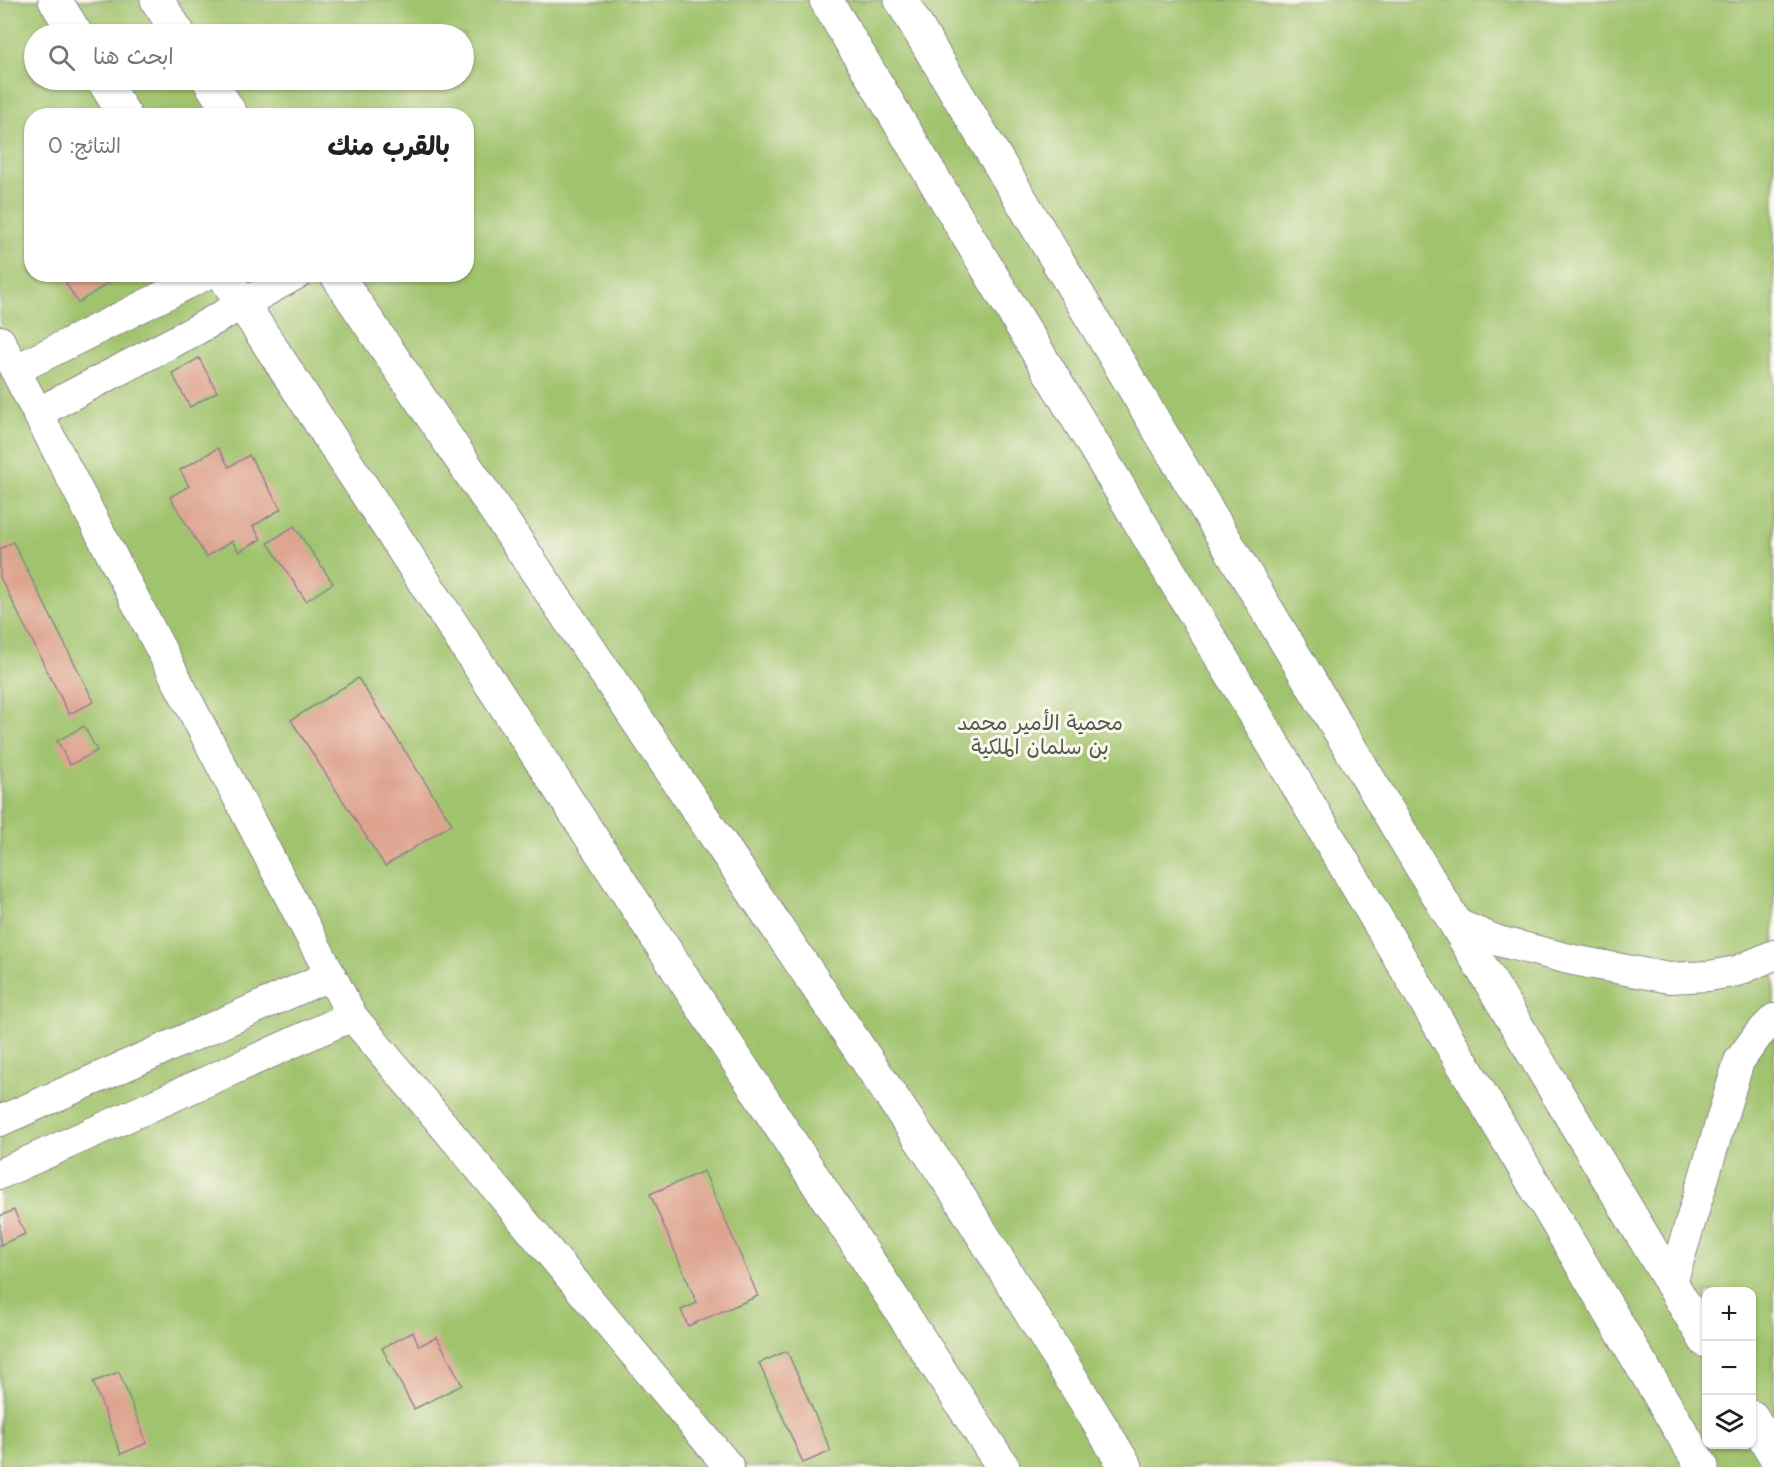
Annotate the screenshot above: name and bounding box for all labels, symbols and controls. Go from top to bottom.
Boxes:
search box [24,24,474,90]
text: ابحث هنا [93,38,174,71]
icon: search [45,41,78,74]
text: بالقرب منك [328,125,450,164]
text: النتائج: 0 [48,130,121,160]
park label: محمية الأمير محمد بن سلمان الملكية [957,705,1123,761]
map controls [1702,1287,1756,1449]
button: + [1702,1287,1756,1341]
button: − [1702,1341,1756,1395]
button: layers [1702,1395,1756,1449]

